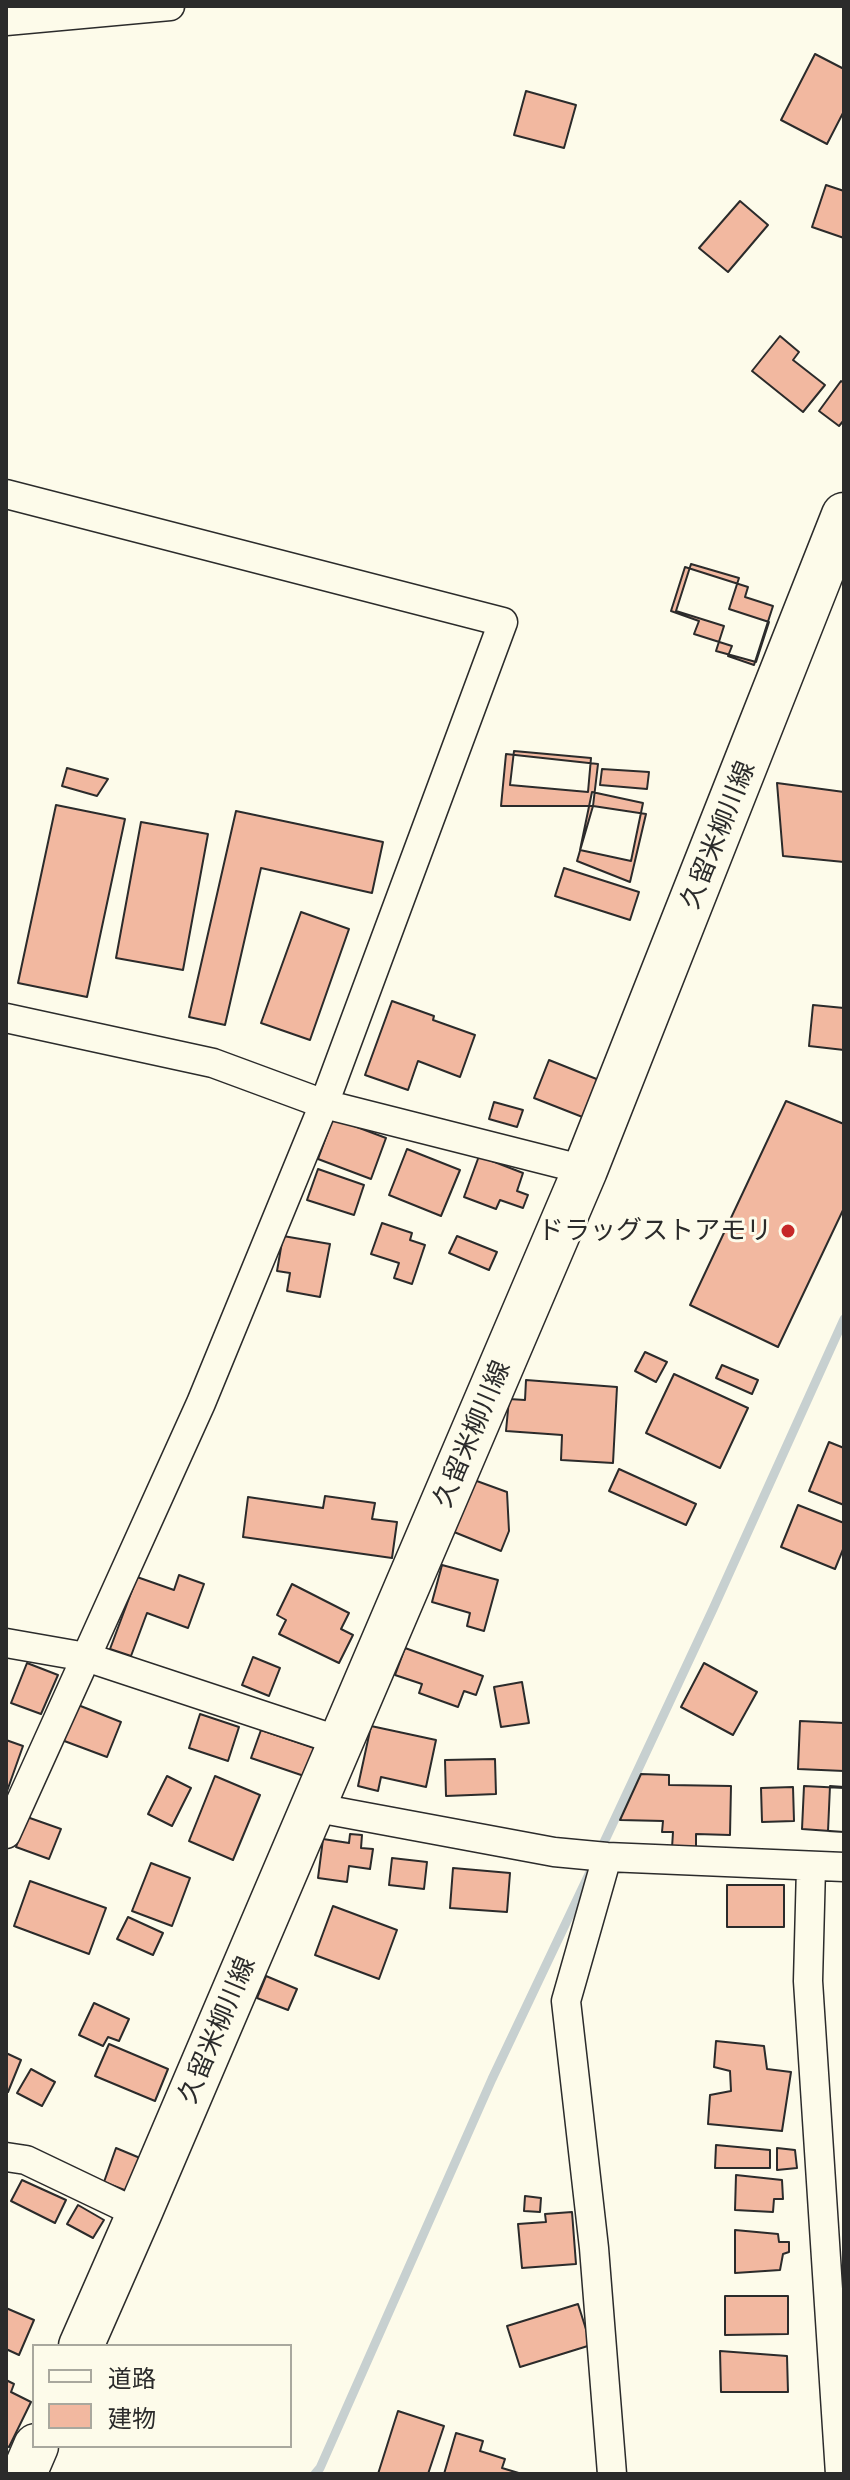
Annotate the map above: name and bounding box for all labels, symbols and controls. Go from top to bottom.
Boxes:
street label: 久留米柳川線 [674,757,762,913]
place label: ドラッグストアモリ [538,1215,772,1247]
marker: ドラッグストアモリ [779,1222,797,1240]
street label: 久留米柳川線 [427,1356,517,1512]
street label: 久留米柳川線 [172,1952,262,2108]
legend [32,2344,292,2448]
text: 道路 [108,2363,156,2392]
text: 建物 [108,2403,156,2432]

